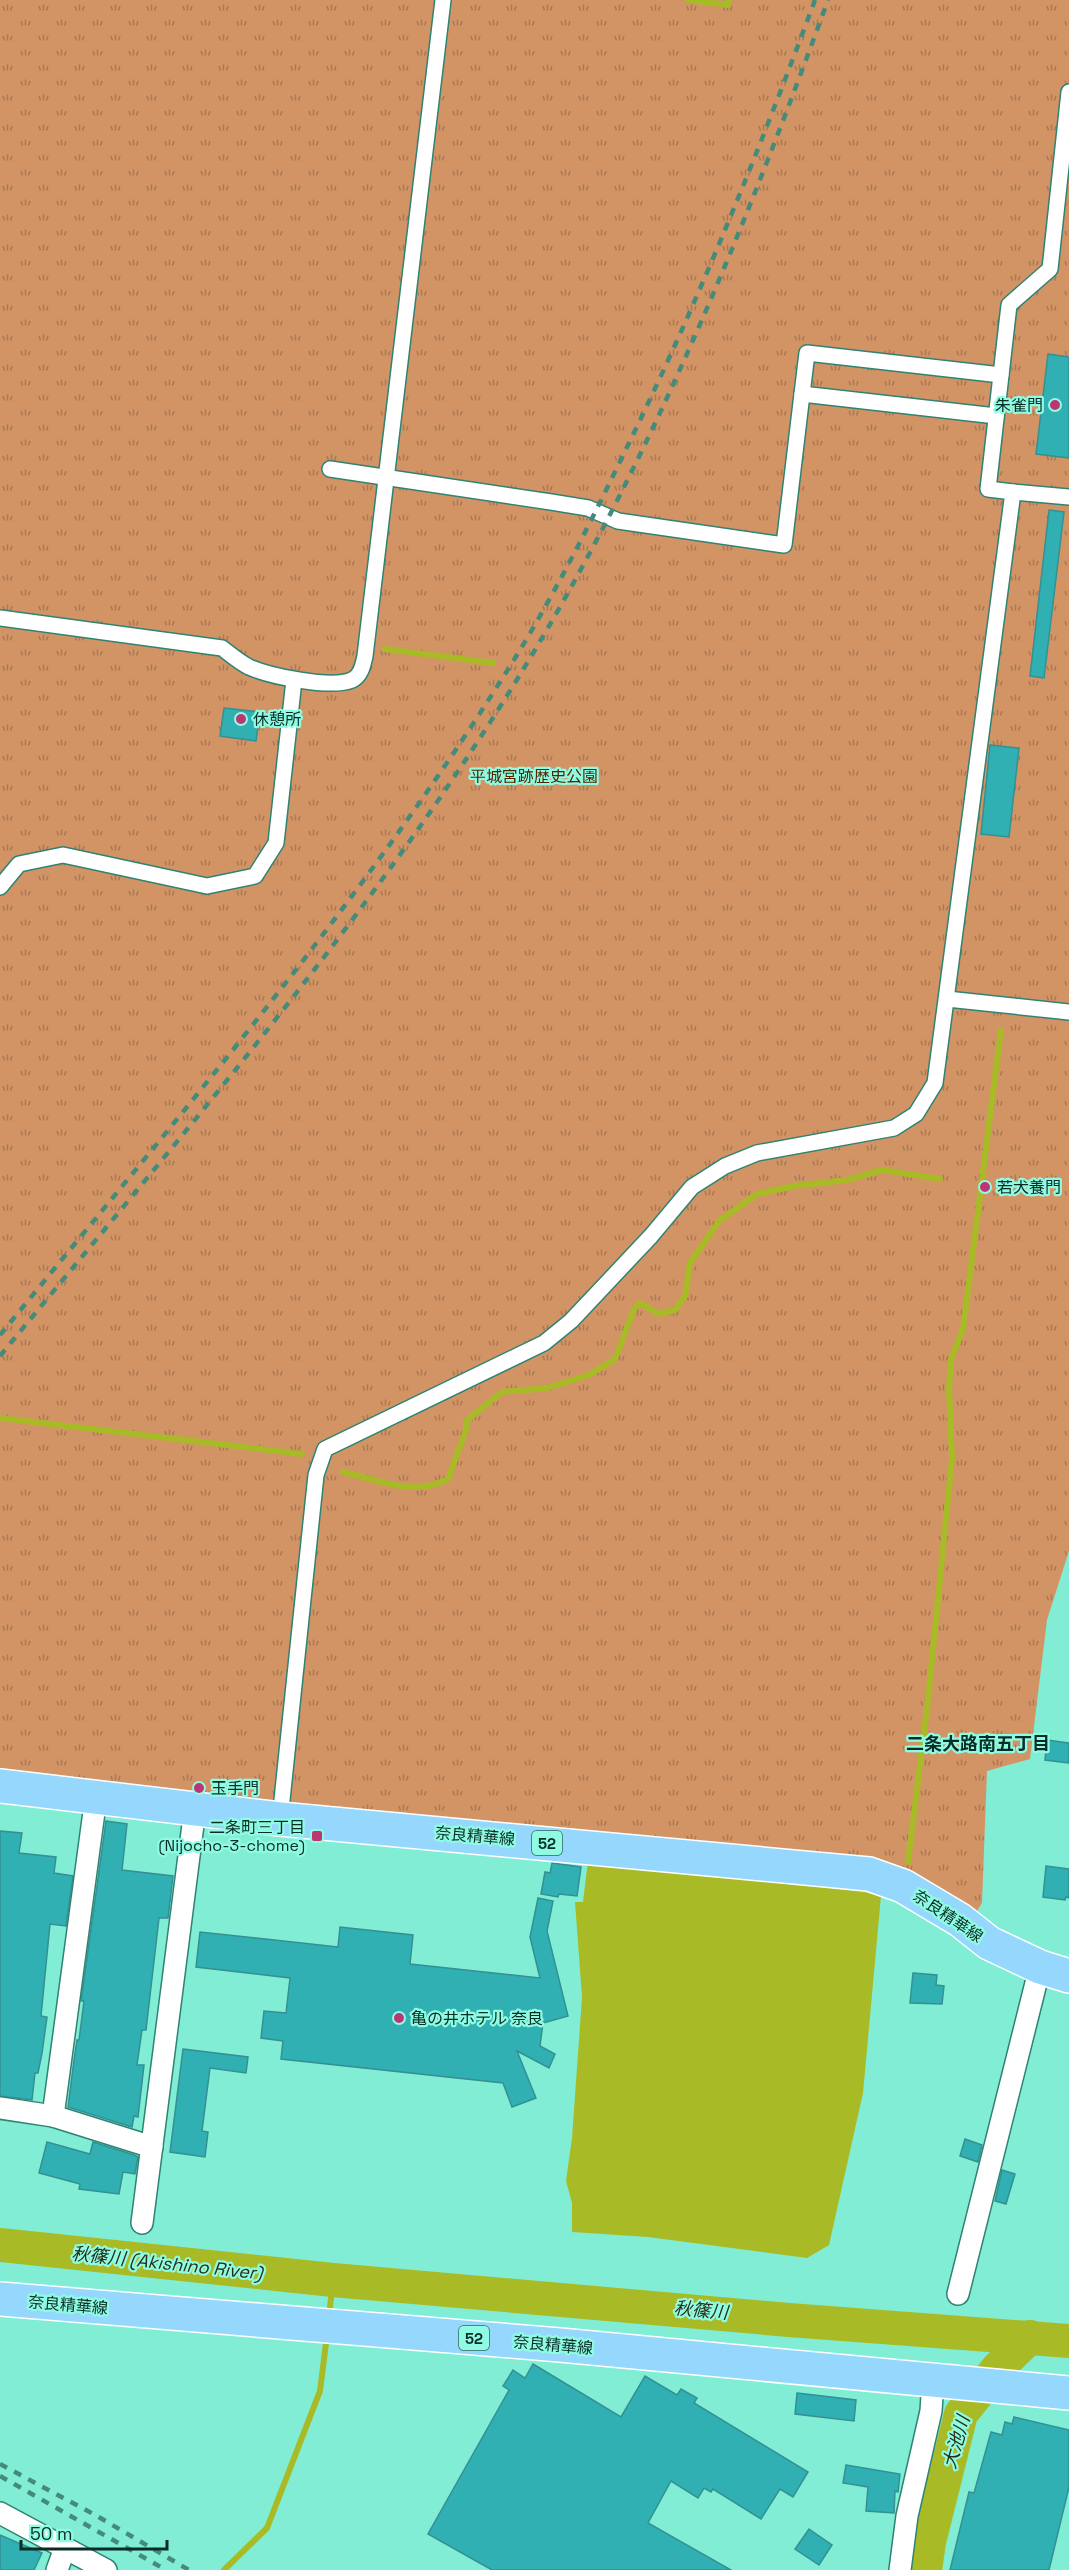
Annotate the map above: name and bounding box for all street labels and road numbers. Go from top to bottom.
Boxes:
street label: 奈良精華線 [434,1822,516,1850]
road number: 52 [532,1831,562,1855]
street label: 奈良精華線 [909,1885,987,1947]
street label: 奈良精華線 [27,2291,109,2319]
road number: 52 [459,2326,489,2350]
street label: 奈良精華線 [512,2331,594,2359]

